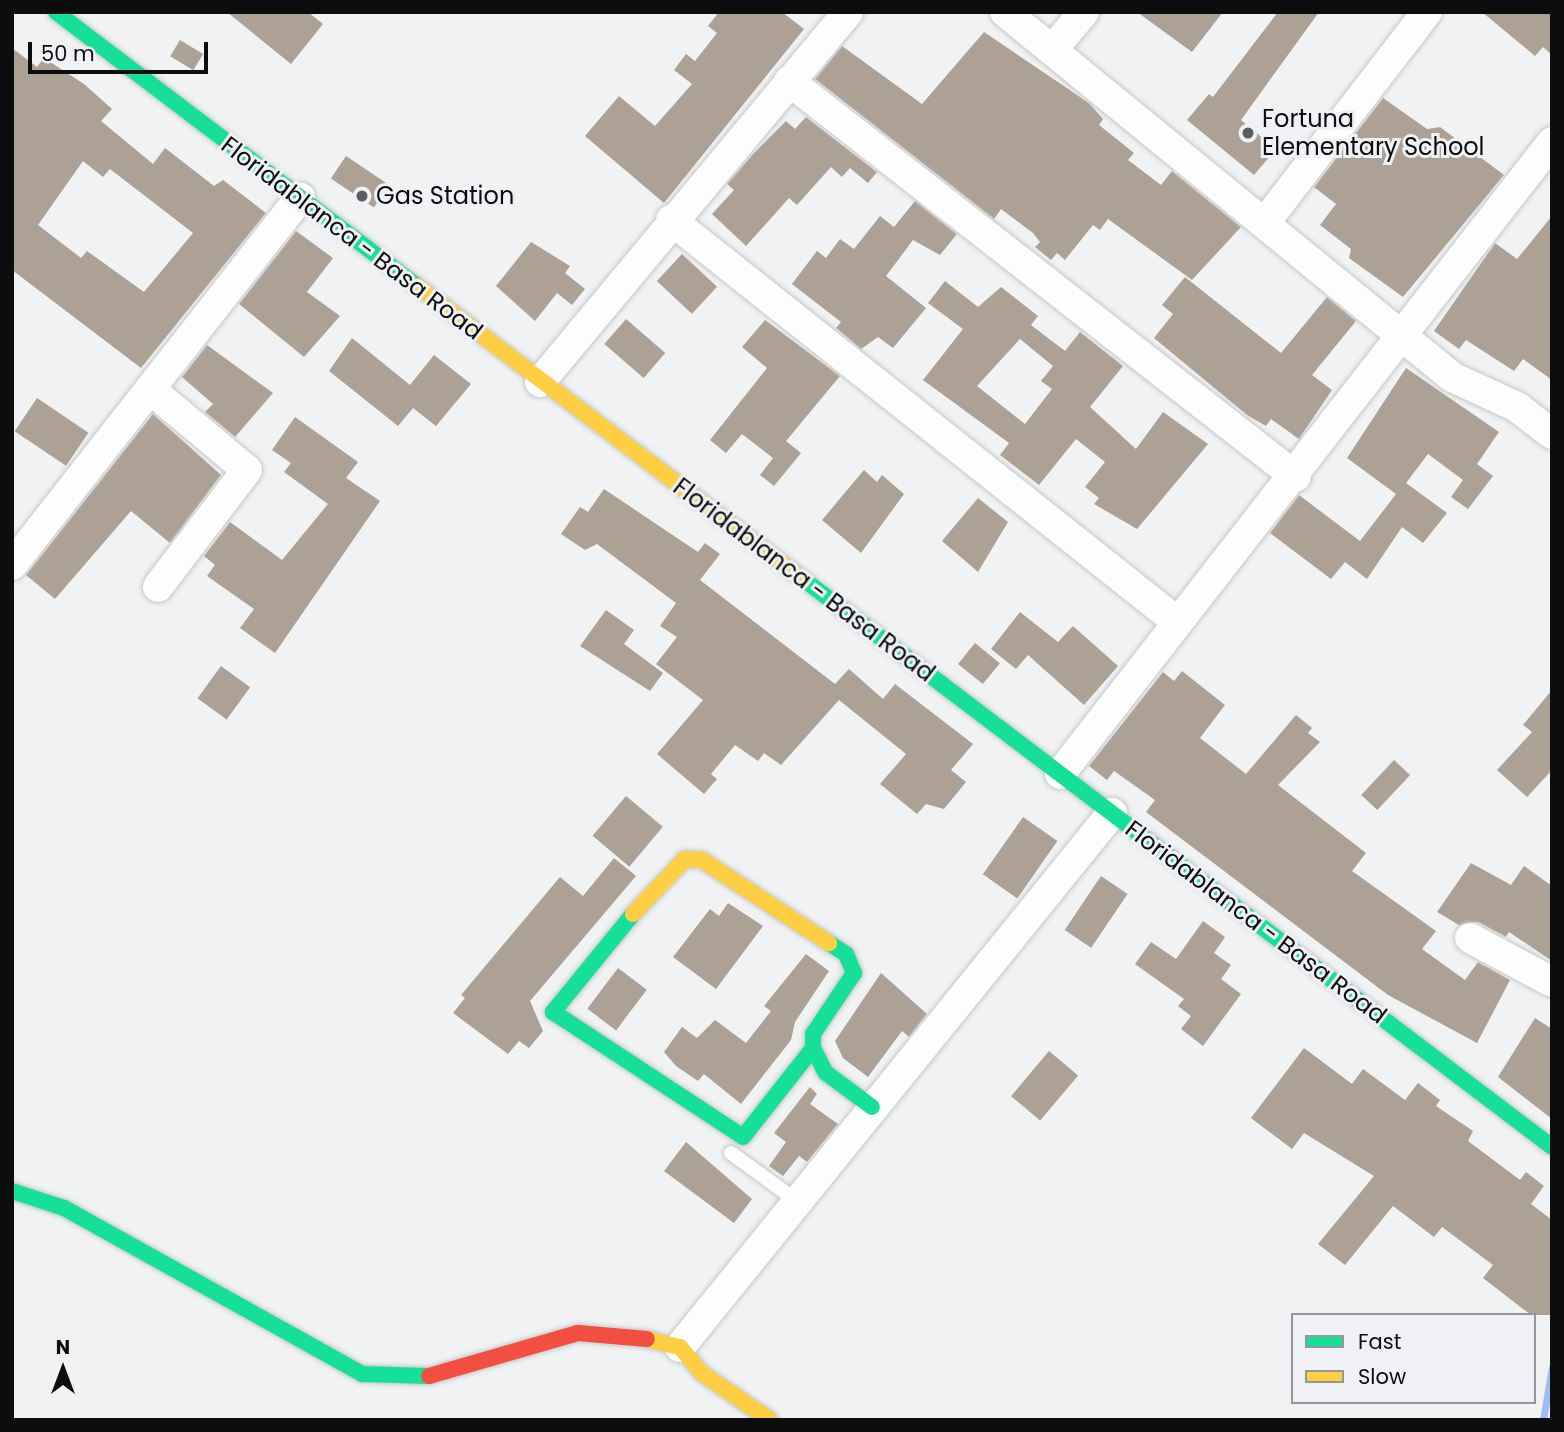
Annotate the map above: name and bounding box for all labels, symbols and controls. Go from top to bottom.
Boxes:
scale bar [32,28,212,72]
text: 50 m [41,39,95,68]
place label: Fortuna Elementary School [1262,105,1485,161]
marker: Fortuna Elementary School [1240,125,1256,141]
street label: Floridablanca - Basa Road [216,130,488,346]
place label: Gas Station [376,182,514,210]
marker: Gas Station [354,188,370,204]
street label: Floridablanca - Basa Road [668,472,940,688]
street label: Floridablanca - Basa Road [1120,814,1392,1030]
legend [1291,1313,1536,1404]
text: Fast [1358,1327,1401,1356]
north arrow [28,1334,98,1404]
text: N [56,1334,70,1361]
text: Slow [1358,1362,1406,1391]

